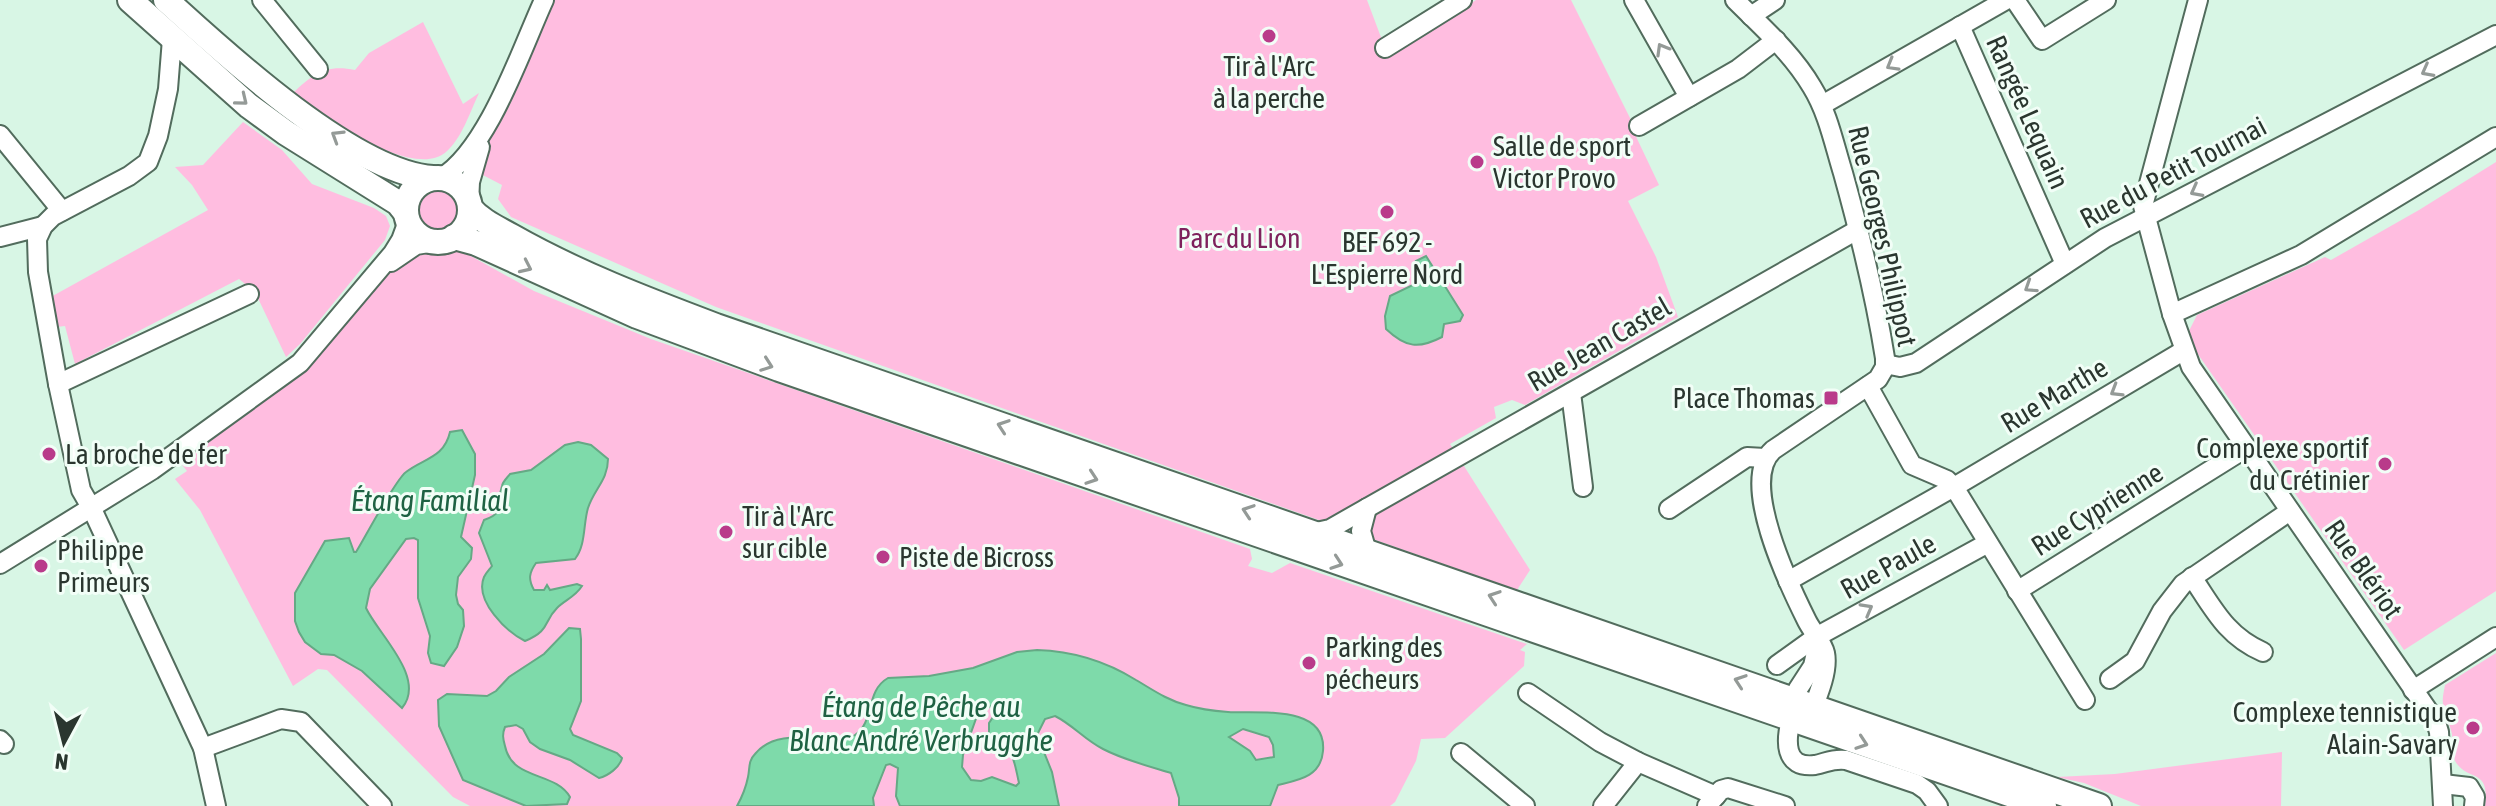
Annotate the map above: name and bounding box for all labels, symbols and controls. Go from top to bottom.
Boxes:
marker: Tir à l'Arc à la perche [1260,27,1278,45]
street label: Rangée Lequain [1980,30,2076,194]
one-way arrow [1656,43,1672,57]
place label: Tir à l'Arc à la perche [1213,50,1325,114]
one-way arrow [1887,55,1901,71]
one-way arrow [2420,61,2435,76]
one-way arrow [233,90,247,105]
street label: Rue du Petit Tournai [2075,110,2271,234]
street label: Rue Georges Philippot [1842,123,1924,349]
place label: Salle de sport Victor Provo [1493,130,1631,194]
one-way arrow [331,131,346,146]
marker: Salle de sport Victor Provo [1468,153,1486,171]
one-way arrow [2190,182,2205,197]
marker: BEF 692 - L'Espierre Nord [1378,203,1396,221]
park label: Parc du Lion [1177,222,1301,254]
place label: BEF 692 - L'Espierre Nord [1311,226,1463,290]
one-way arrow [518,257,533,273]
one-way arrow [2024,277,2039,292]
street label: Rue Jean Castel [1522,290,1677,398]
street label: Rue Marthe [1995,351,2113,439]
one-way arrow [759,355,773,372]
one-way arrow [2110,381,2125,397]
place label: Place Thomas [1672,382,1815,414]
marker: Place Thomas [1822,389,1840,407]
one-way arrow [997,419,1011,435]
place label: Complexe sportif du Crétinier [2196,432,2370,496]
place label: La broche de fer [65,438,227,470]
marker: La broche de fer [40,445,58,463]
marker: Complexe sportif du Crétinier [2376,455,2394,473]
street label: Rue Cyprienne [2025,456,2169,562]
one-way arrow [1084,468,1098,484]
water label: Étang Familial [351,483,509,517]
place label: Tir à l'Arc sur cible [742,500,834,564]
one-way arrow [1242,504,1256,521]
street label: Rue Blériot [2318,513,2410,625]
marker: Tir à l'Arc sur cible [717,523,735,541]
street label: Rue Paule [1835,527,1941,605]
place label: Philippe Primeurs [57,534,150,598]
place label: Piste de Bicross [899,541,1054,573]
marker: Piste de Bicross [874,548,892,566]
one-way arrow [1330,553,1344,570]
marker: Philippe Primeurs [32,557,50,575]
one-way arrow [1488,590,1502,606]
one-way arrow [1859,604,1874,619]
place label: Parking des pécheurs [1325,631,1443,695]
marker: Parking des pécheurs [1300,654,1318,672]
one-way arrow [1733,675,1747,691]
water label: Étang de Pêche au Blanc André Verbrugghe [789,689,1053,757]
place label: Complexe tennistique Alain-Savary [2233,696,2457,760]
north arrow [24,702,104,782]
marker: Complexe tennistique Alain-Savary [2464,719,2482,737]
one-way arrow [1854,734,1868,750]
text: N [54,748,70,776]

